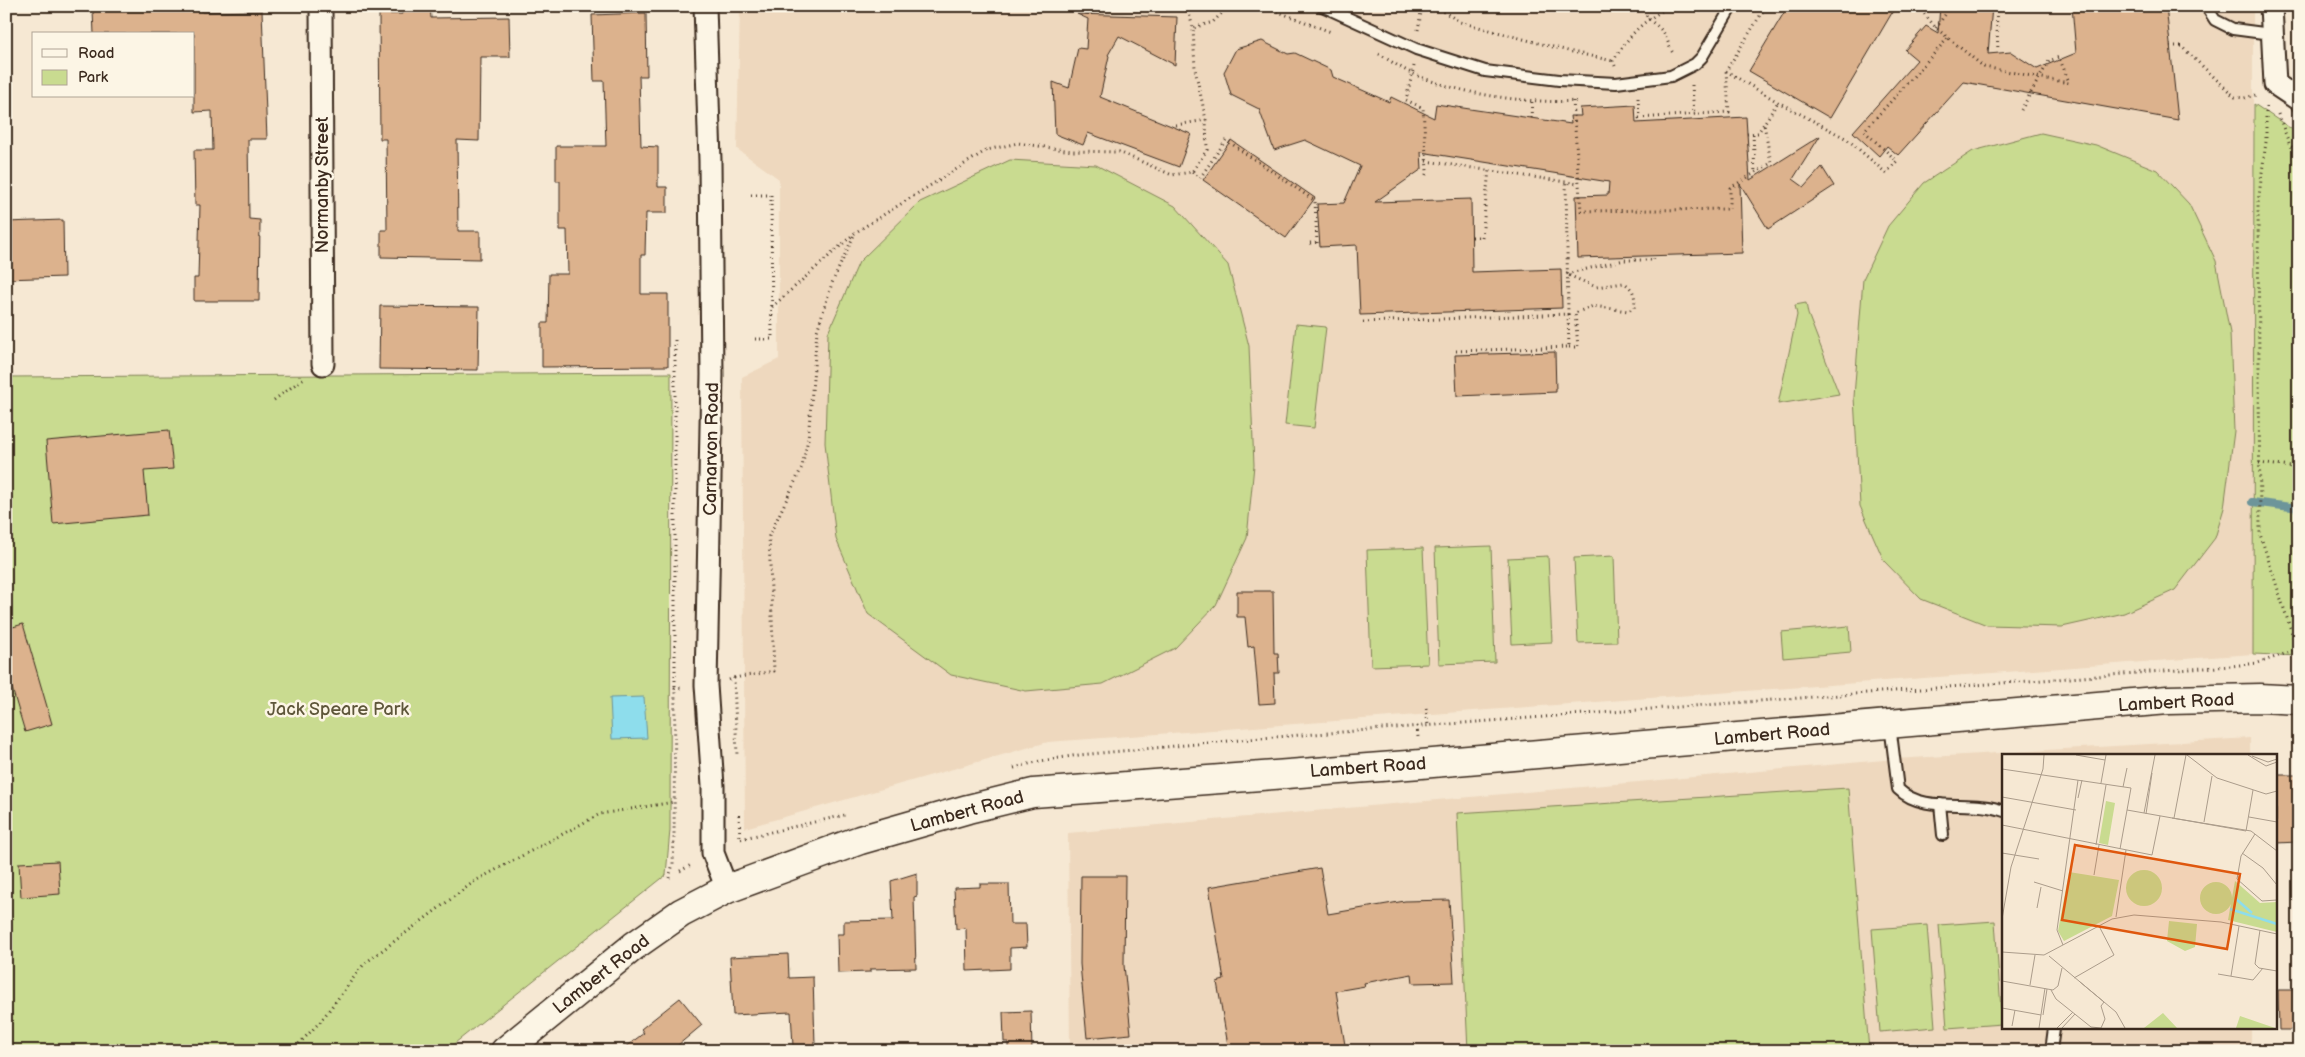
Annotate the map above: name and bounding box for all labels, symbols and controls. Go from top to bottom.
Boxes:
legend [32,32,195,98]
text: Road [78,44,114,63]
text: Park [78,68,109,87]
street label: Normanby Street [312,116,333,253]
street label: Carnarvon Road [700,382,723,516]
street label: Lambert Road [2117,689,2235,716]
park label: Jack Speare Park [267,699,409,720]
street label: Lambert Road [1713,719,1831,750]
street label: Lambert Road [1309,753,1427,782]
inset map [2002,754,2278,1030]
street label: Lambert Road [908,786,1026,837]
street label: Lambert Road [549,930,654,1019]

